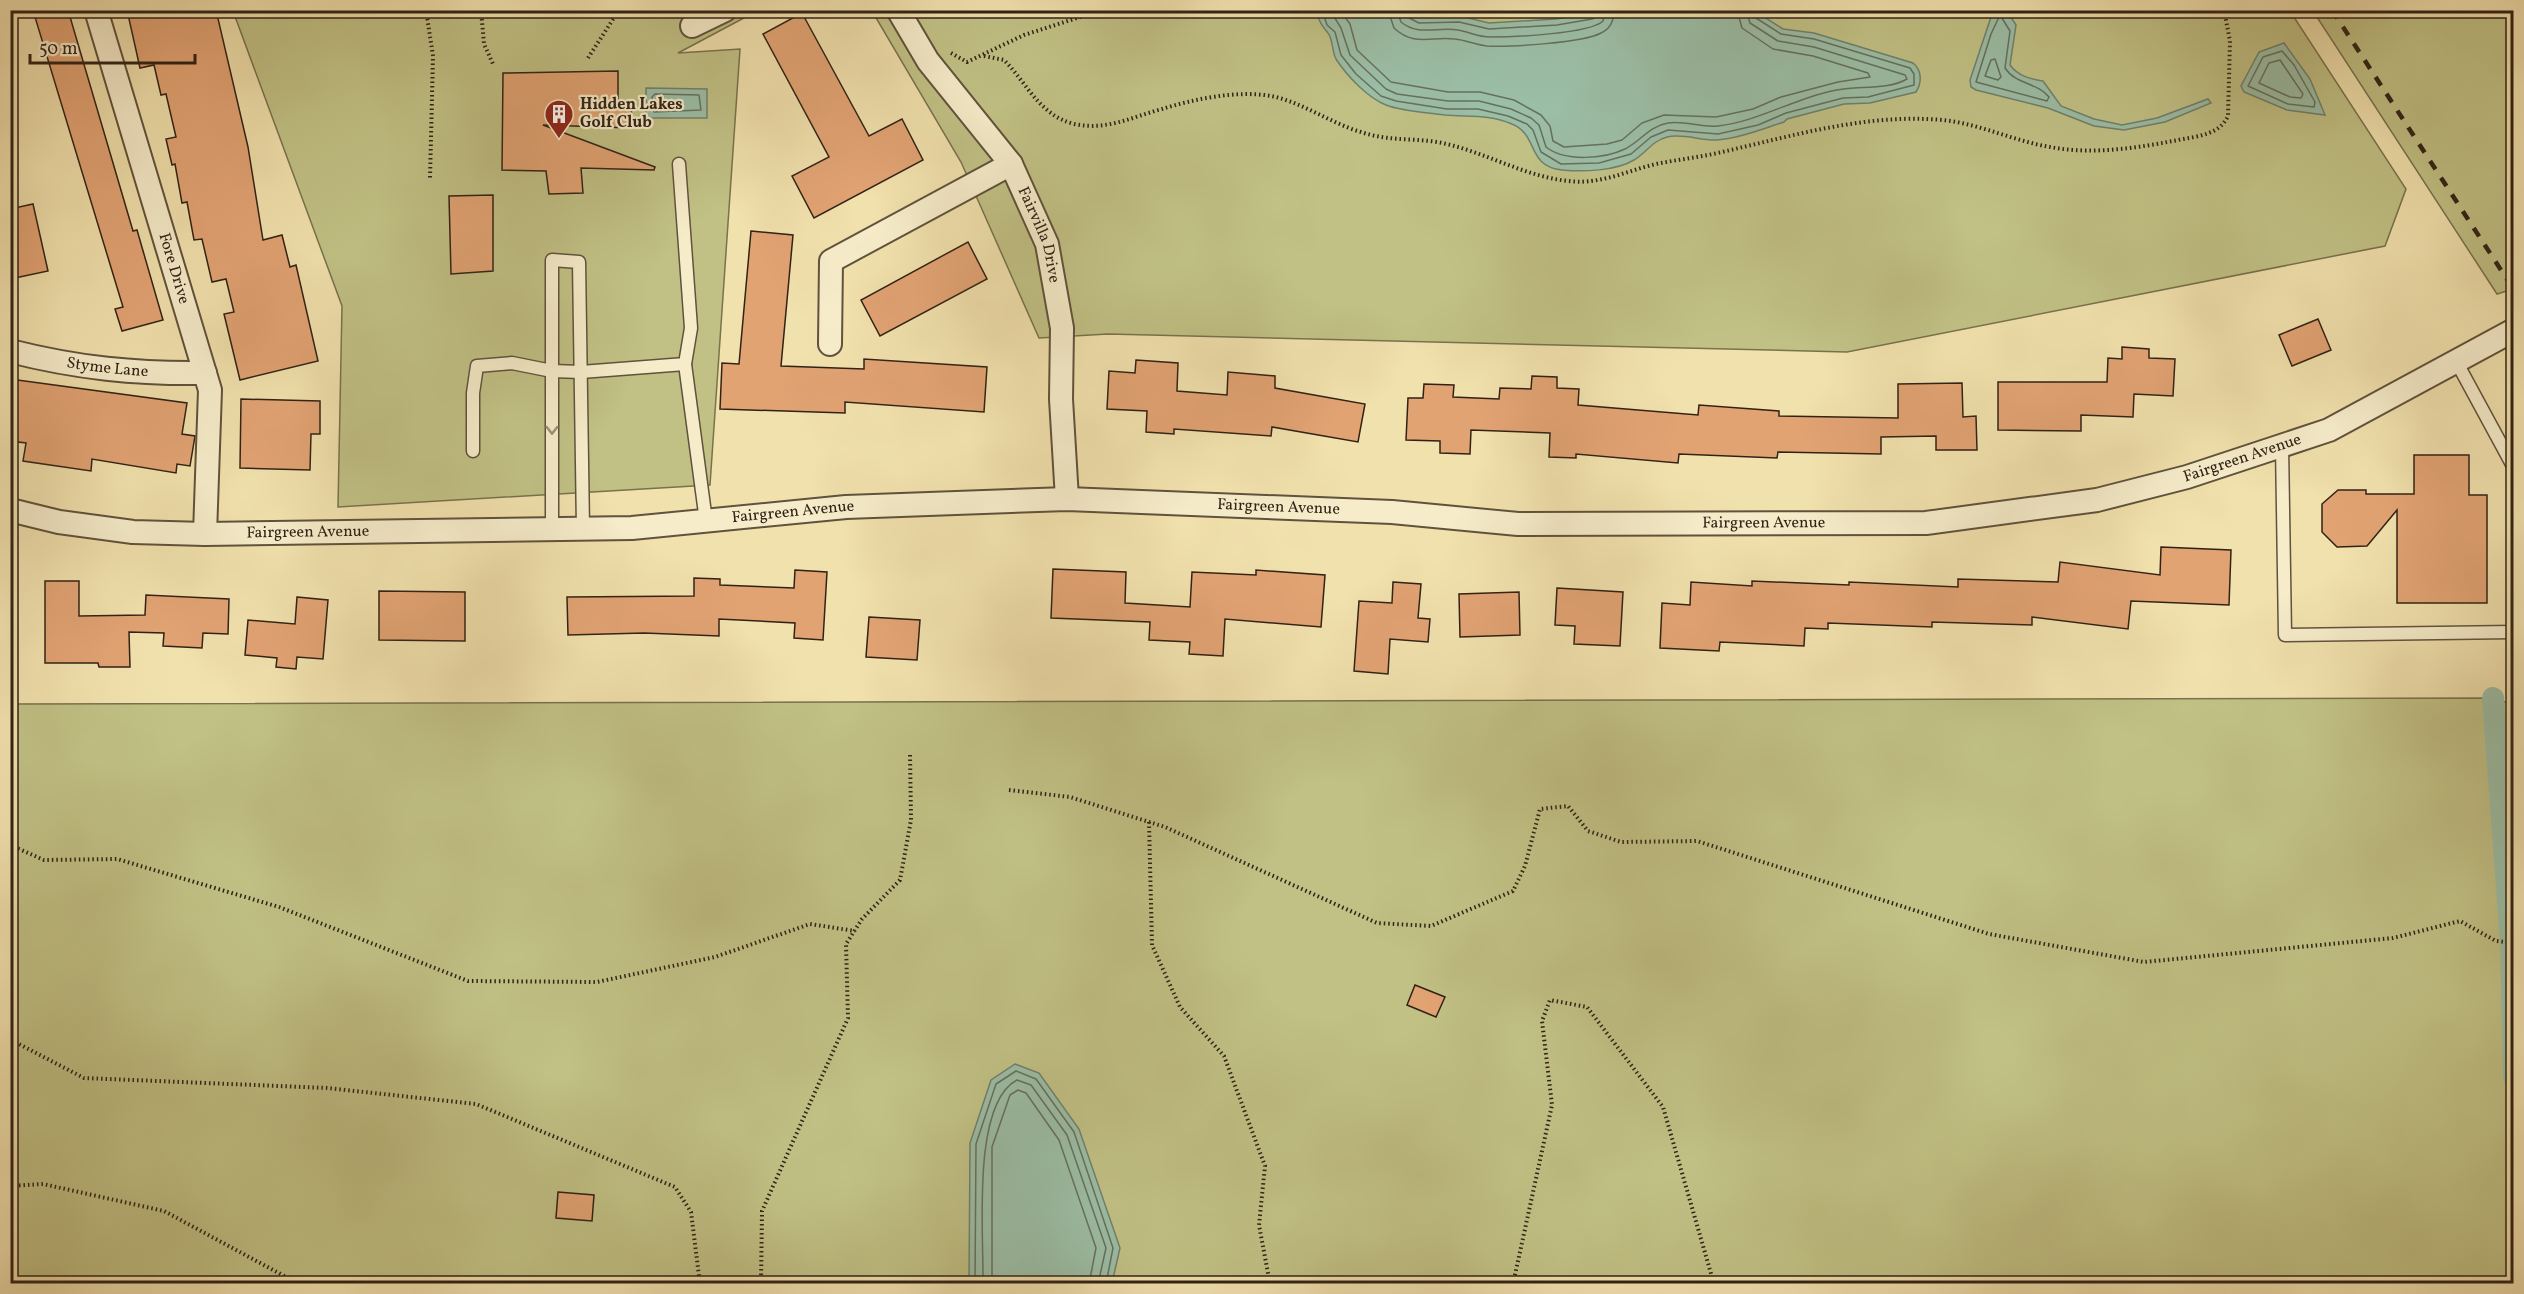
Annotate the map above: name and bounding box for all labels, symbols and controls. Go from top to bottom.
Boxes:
scale bar [30,27,195,65]
text: 50 m [39,37,78,62]
place label: Hidden Lakes Golf Club [580,94,683,134]
building icon: Hidden Lakes Golf Club [543,98,575,140]
street label: Fairvilla Drive [1012,183,1065,285]
street label: Fore Drive [153,230,195,307]
street label: Styme Lane [65,352,149,383]
one-way arrow [546,425,558,434]
street label: Fairgreen Avenue [2181,429,2304,488]
street label: Fairgreen Avenue [1217,494,1340,521]
street label: Fairgreen Avenue [731,496,855,529]
street label: Fairgreen Avenue [1702,512,1825,535]
street label: Fairgreen Avenue [246,521,369,544]

